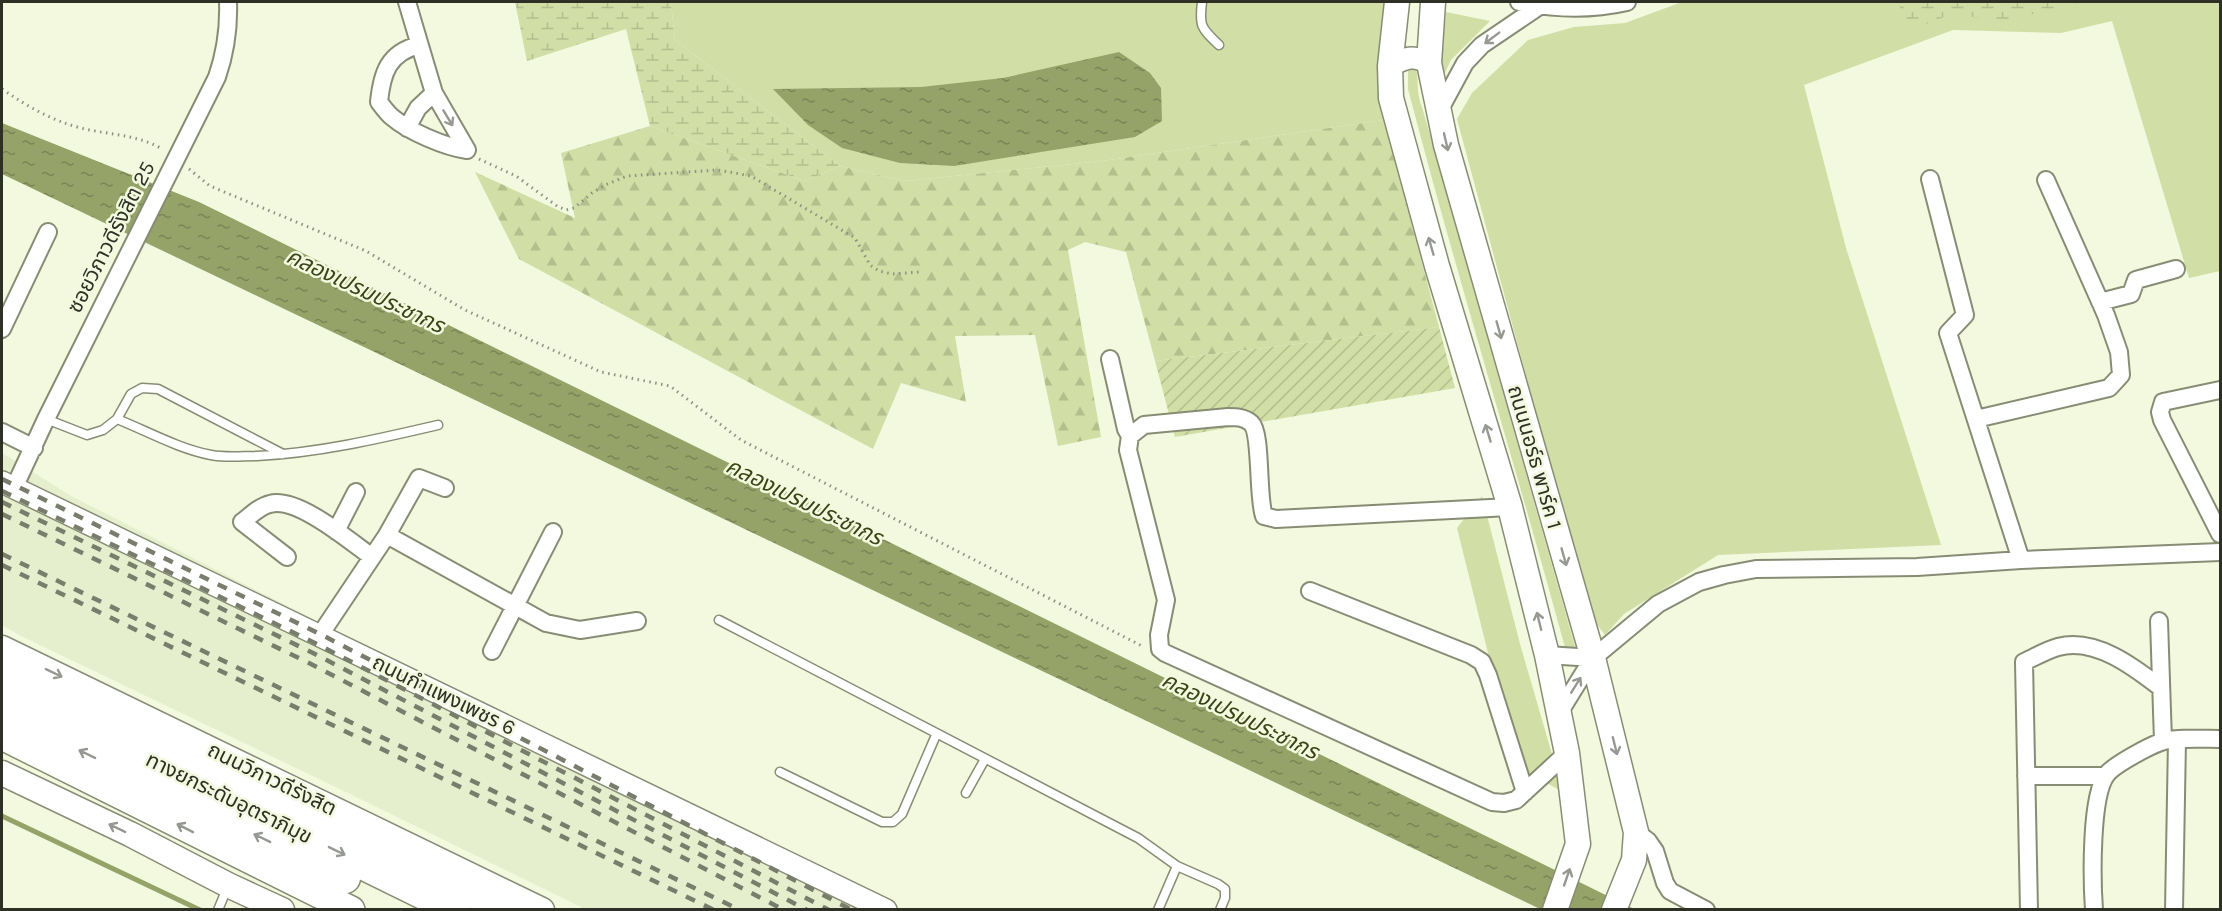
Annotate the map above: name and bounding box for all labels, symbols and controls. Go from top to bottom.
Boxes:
one-way arrow [1485,31,1501,44]
one-way arrow [442,109,454,126]
one-way arrow [1440,132,1452,151]
street label: ซอยวิภาวดีรังสิต 25 [62,157,160,317]
one-way arrow [1425,237,1436,256]
water label: คลองเปรมประชากร [282,243,450,340]
one-way arrow [1494,320,1505,339]
street label: ถนนนอร์ธ พาร์ค 1 [1503,382,1567,532]
one-way arrow [1482,424,1493,443]
water label: คลองเปรมประชากร [722,453,888,552]
one-way arrow [1559,547,1570,566]
one-way arrow [1532,612,1544,631]
street label: ถนนกำแพงเพชร 6 [369,650,519,740]
water label: คลองเปรมประชากร [1158,667,1324,766]
one-way arrow [45,668,63,680]
one-way arrow [1571,677,1583,694]
one-way arrow [1610,736,1621,755]
street label: ถนนวิภาวดีรังสิต [204,738,340,820]
one-way arrow [78,747,96,759]
street label: ทางยกระดับอุตราภิมุข [142,747,316,850]
one-way arrow [108,822,126,834]
one-way arrow [177,822,195,833]
one-way arrow [254,832,272,844]
one-way arrow [328,846,346,858]
one-way arrow [1562,868,1573,886]

